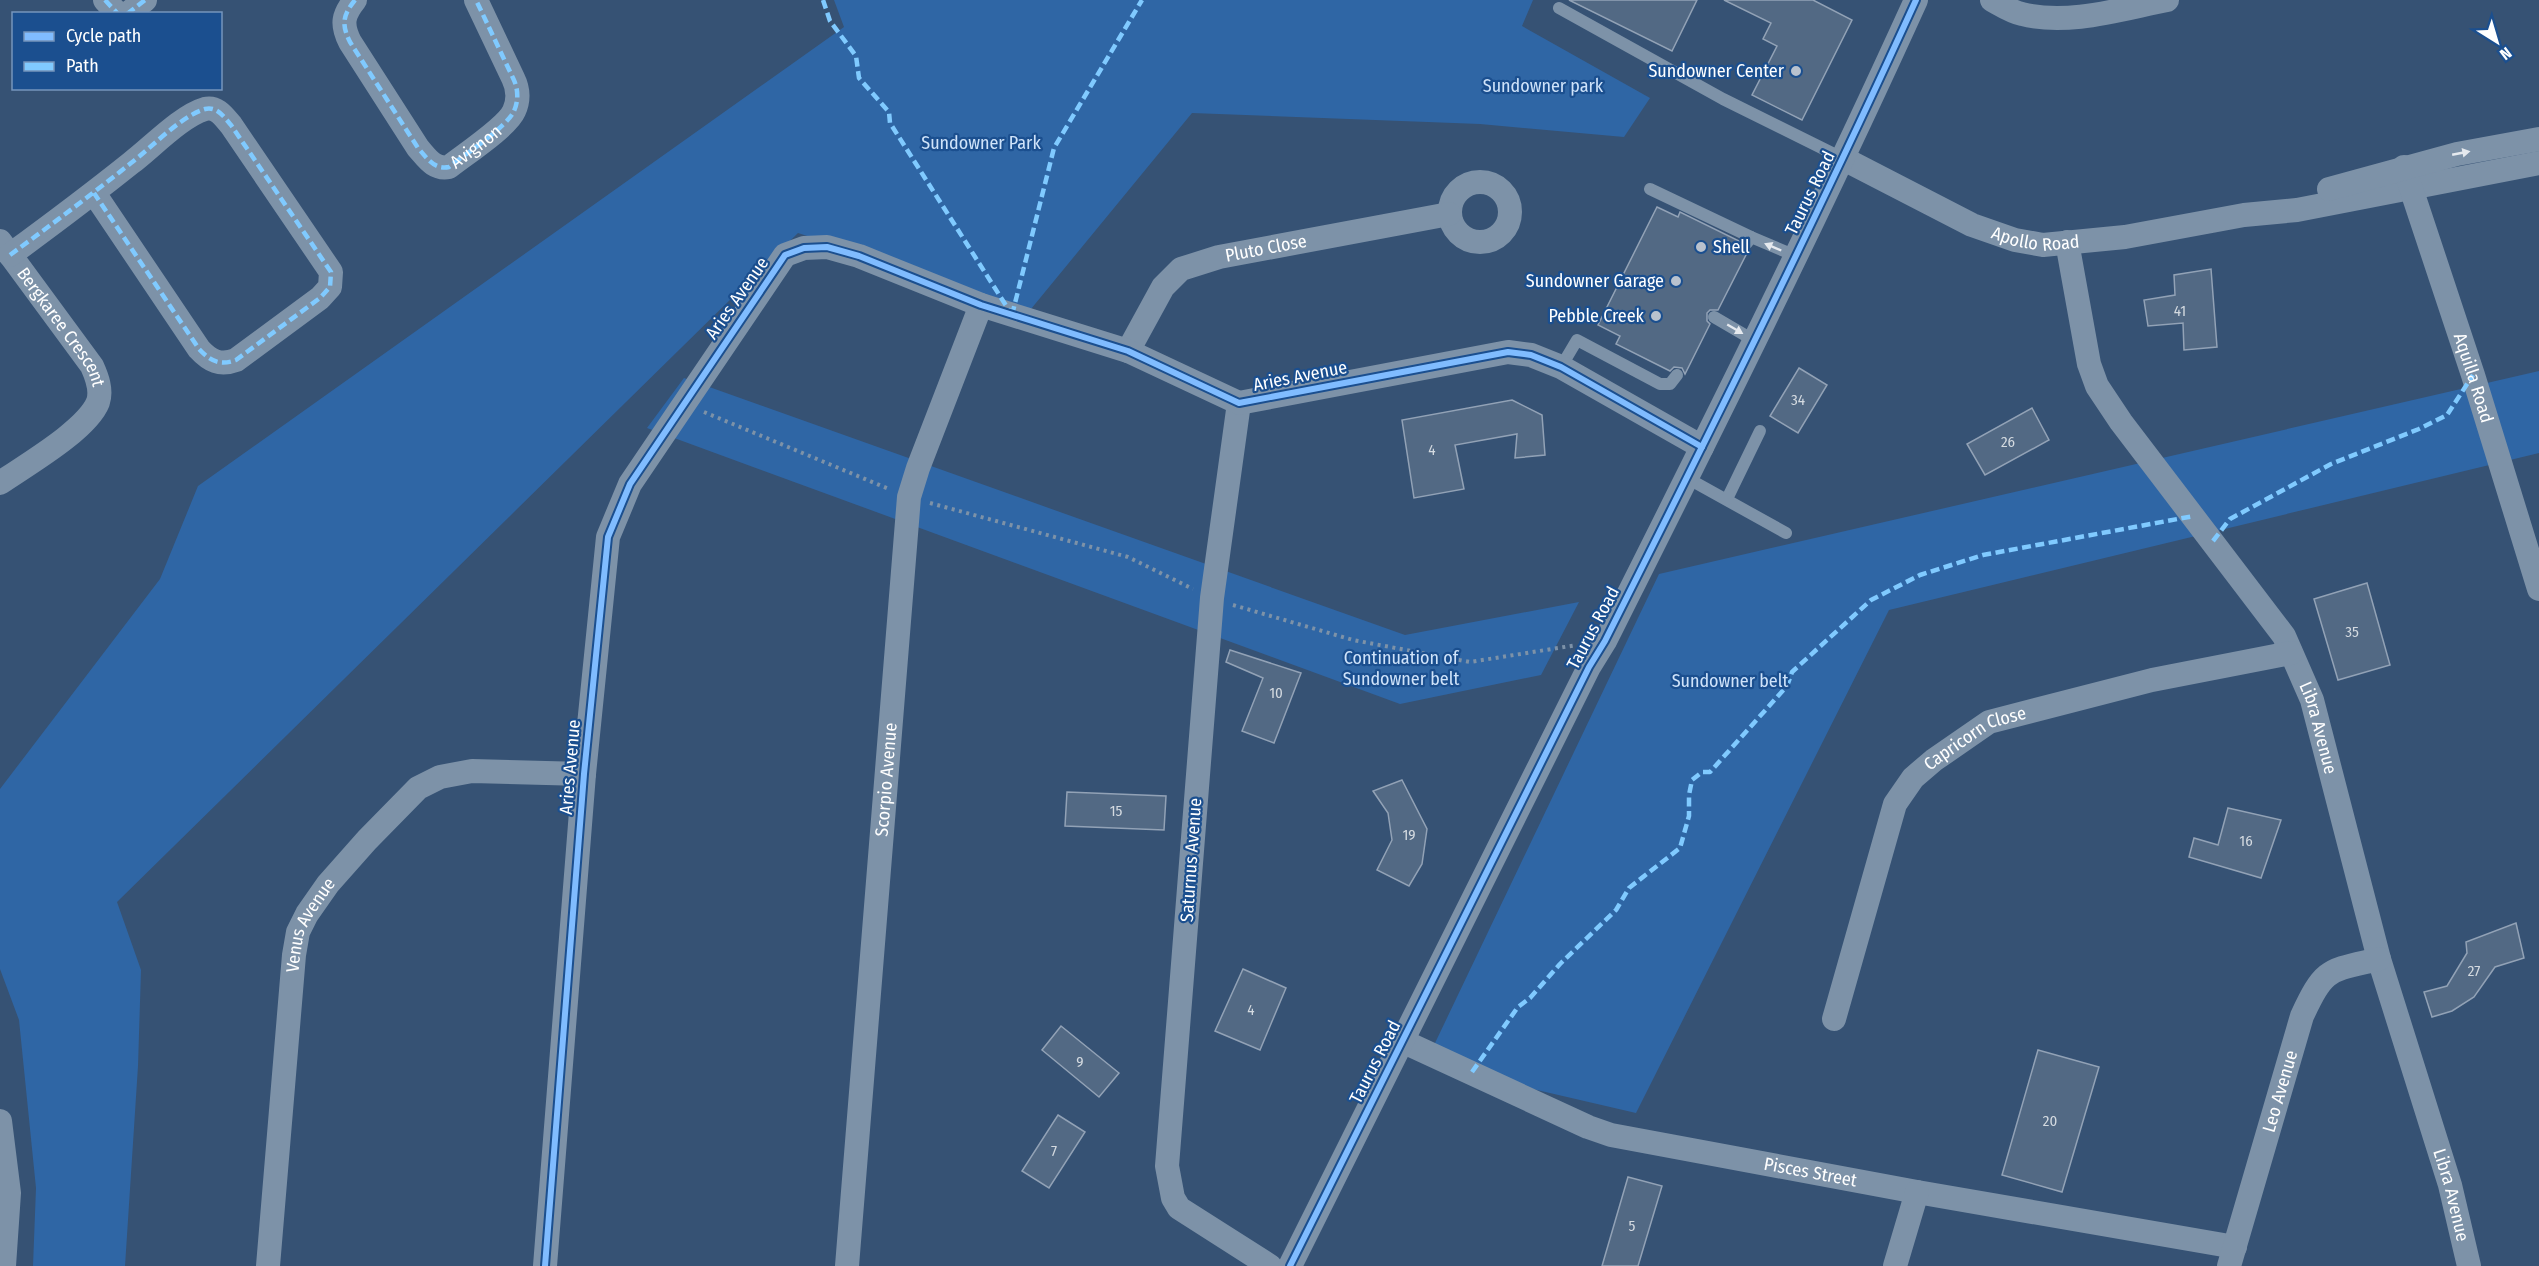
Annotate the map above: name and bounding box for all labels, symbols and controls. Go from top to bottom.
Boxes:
legend [12,12,222,90]
north arrow [2467,12,2527,72]
text: Cycle path [66,25,141,47]
text: N [2496,43,2515,64]
text: Path [66,55,99,77]
place label: Sundowner Center [1648,60,1785,82]
marker: Sundowner Center [1789,64,1803,78]
park label: Sundowner park [1483,75,1604,97]
street label: Avignon [446,120,506,173]
park label: Sundowner Park [921,132,1041,154]
street label: Taurus Road [1780,147,1840,239]
one-way arrow [2451,148,2470,157]
street label: Apollo Road [1989,222,2080,256]
street label: Pluto Close [1223,230,1309,267]
place label: Shell [1713,236,1750,258]
marker: Shell [1694,240,1708,254]
one-way arrow [1765,242,1782,251]
street label: Aries Avenue [701,253,773,343]
street label: Bergkaree Crescent [12,263,110,389]
place label: Sundowner Garage [1526,270,1664,292]
marker: Sundowner Garage [1669,274,1683,288]
house number: 41 [2174,302,2186,320]
place label: Pebble Creek [1548,305,1645,327]
marker: Pebble Creek [1649,309,1663,323]
one-way arrow [1726,324,1743,334]
street label: Aquilla Road [2449,330,2498,425]
street label: Aries Avenue [1251,356,1349,396]
house number: 34 [1791,391,1805,409]
house number: 26 [2001,433,2015,451]
house number: 4 [1428,441,1436,459]
street label: Taurus Road [1562,583,1624,673]
house number: 35 [2345,623,2359,641]
park label: Continuation of Sundowner belt [1343,647,1460,690]
park label: Sundowner belt [1672,670,1788,692]
street label: Libra Avenue [2294,678,2342,776]
house number: 10 [1269,684,1283,702]
street label: Capricorn Close [1919,702,2028,775]
street label: Aries Avenue [555,719,585,815]
street label: Scorpio Avenue [871,722,902,837]
street label: Saturnus Avenue [1176,797,1206,923]
house number: 15 [1110,802,1122,820]
house number: 19 [1402,826,1416,844]
house number: 16 [2239,832,2253,850]
street label: Venus Avenue [282,873,340,973]
house number: 27 [2468,962,2480,980]
house number: 4 [1247,1001,1255,1019]
street label: Taurus Road [1345,1017,1405,1107]
street label: Leo Avenue [2258,1048,2302,1135]
house number: 9 [1076,1053,1084,1071]
house number: 20 [2043,1112,2057,1130]
house number: 7 [1051,1142,1057,1160]
street label: Libra Avenue [2428,1146,2474,1244]
street label: Pisces Street [1762,1153,1859,1192]
house number: 5 [1629,1217,1636,1235]

